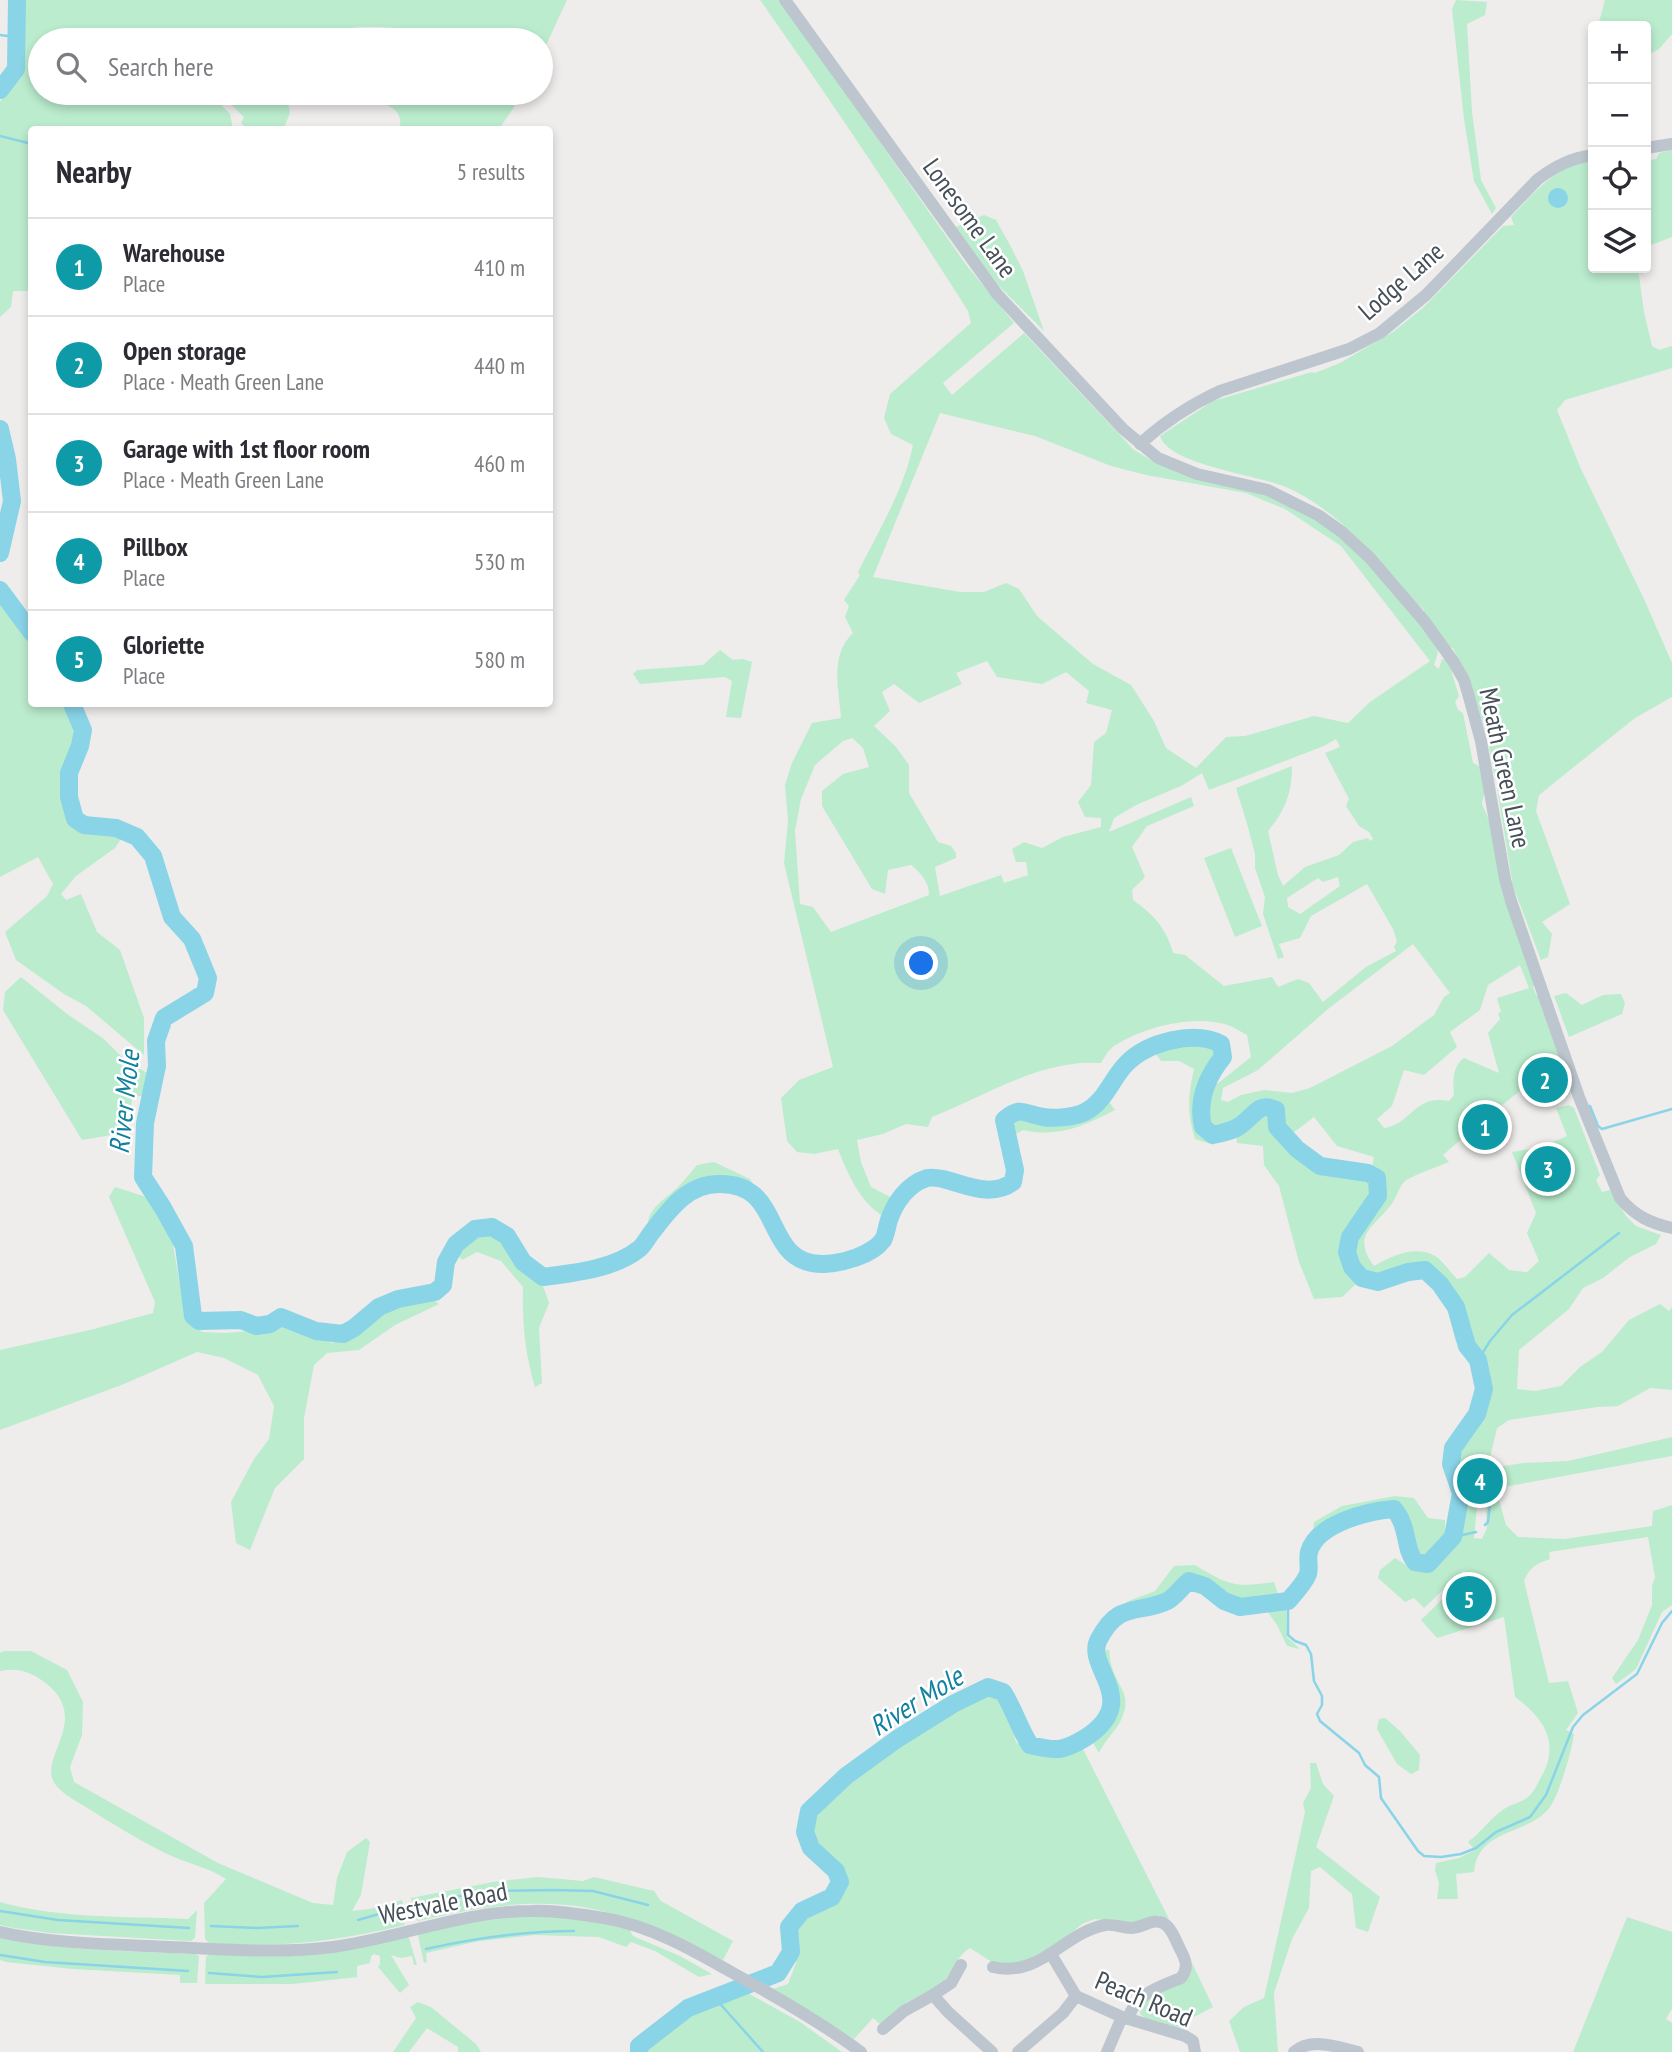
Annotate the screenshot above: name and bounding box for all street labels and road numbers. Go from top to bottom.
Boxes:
street label: Lonesome Lane [916,152,1025,284]
street label: Lodge Lane [1351,235,1450,327]
street label: Meath Green Lane [1472,685,1539,851]
street label: Westvale Road [376,1874,510,1931]
street label: Peach Road [1090,1963,1198,2034]

